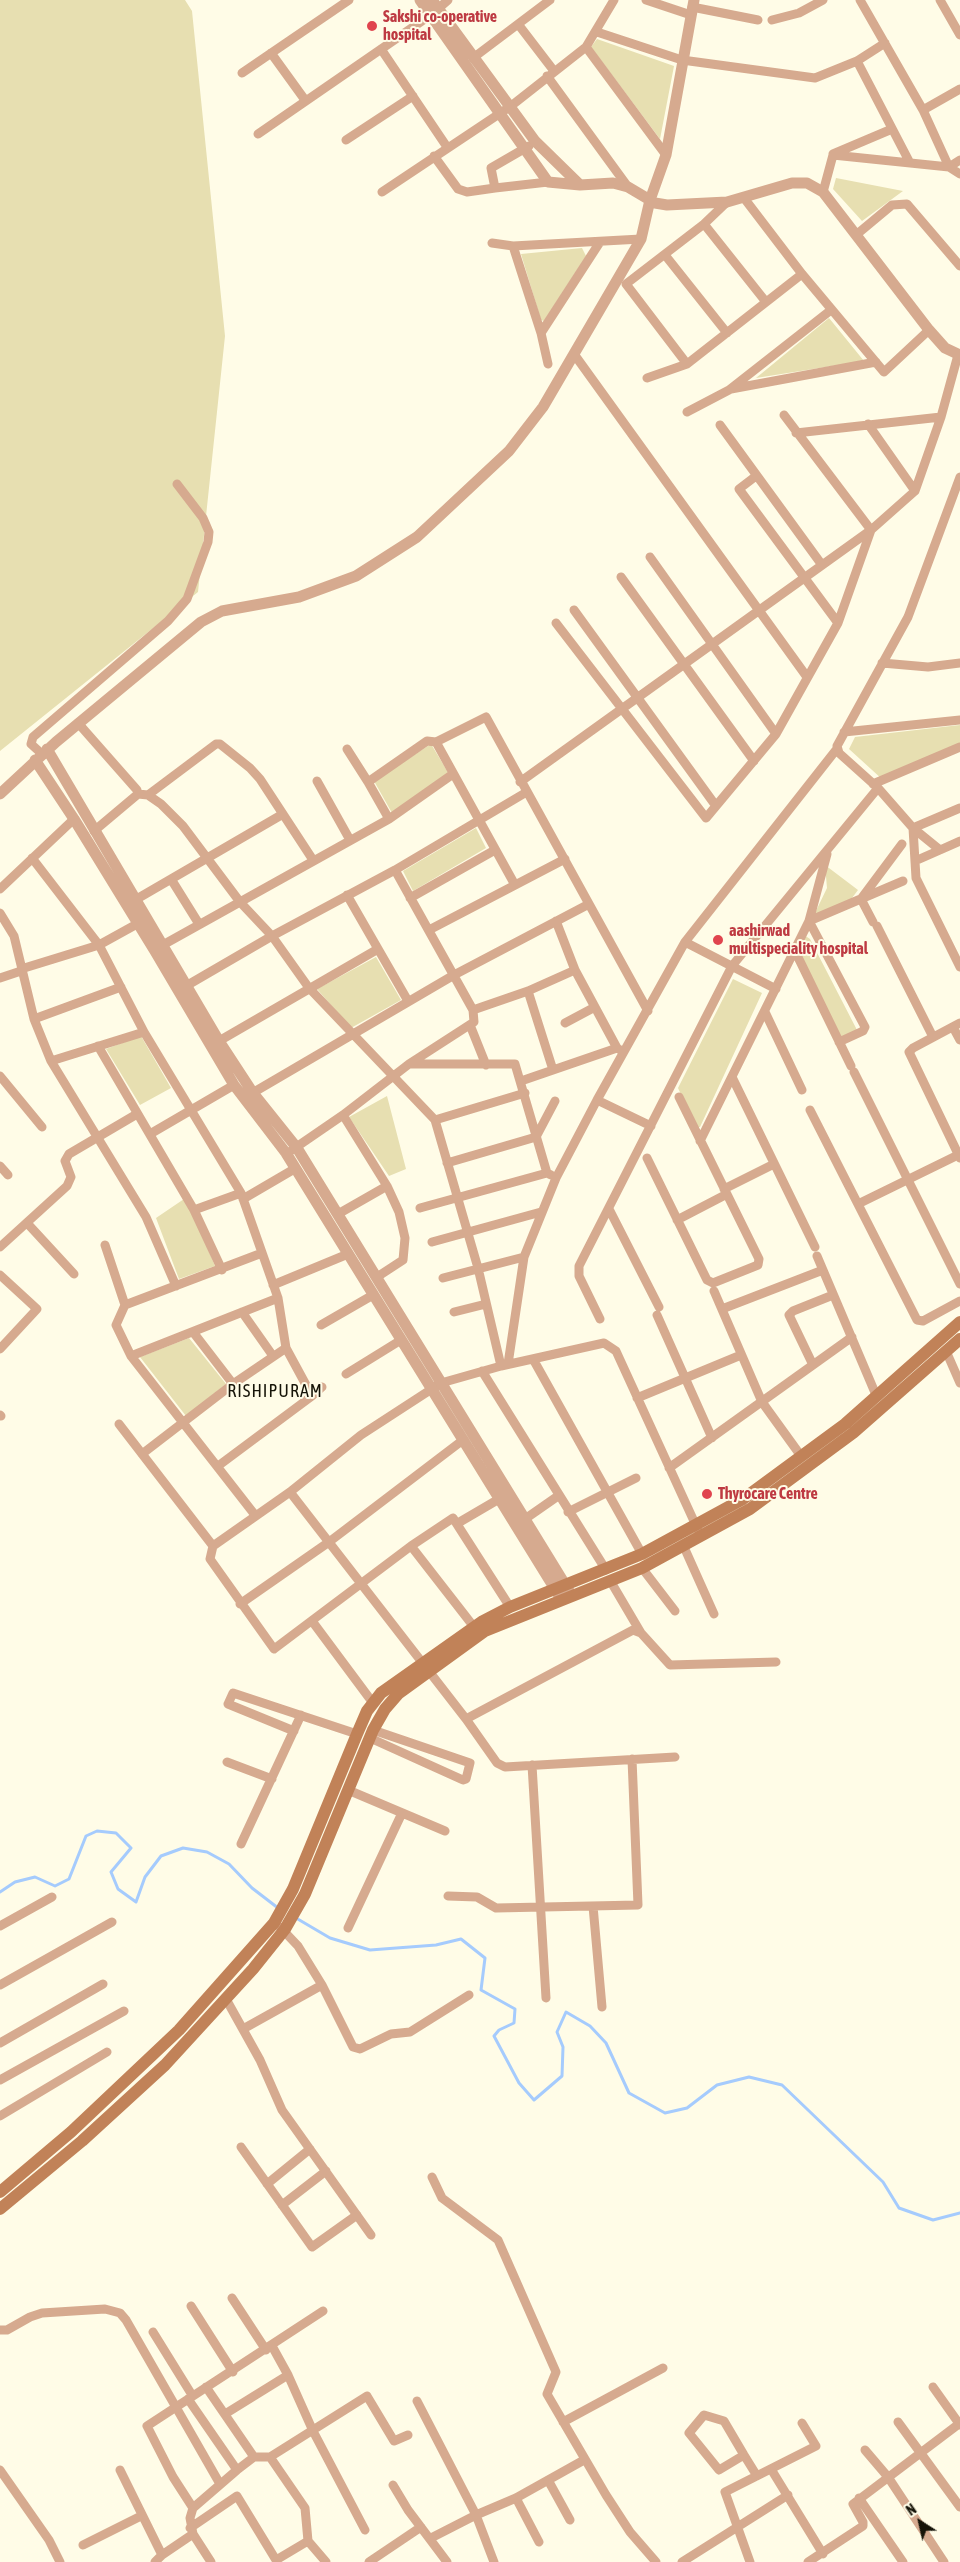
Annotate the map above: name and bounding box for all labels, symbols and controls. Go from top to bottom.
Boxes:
place label: Sakshi co-operative hospital [383,7,497,45]
marker: Sakshi co-operative hospital [365,19,379,33]
place label: aashirwad multispeciality hospital [729,921,868,959]
marker: aashirwad multispeciality hospital [711,933,725,947]
district label: RISHIPURAM [226,1380,324,1402]
place label: Thyrocare Centre [718,1484,818,1504]
marker: Thyrocare Centre [700,1487,714,1501]
north arrow [895,2497,945,2547]
text: N [903,2501,919,2519]

